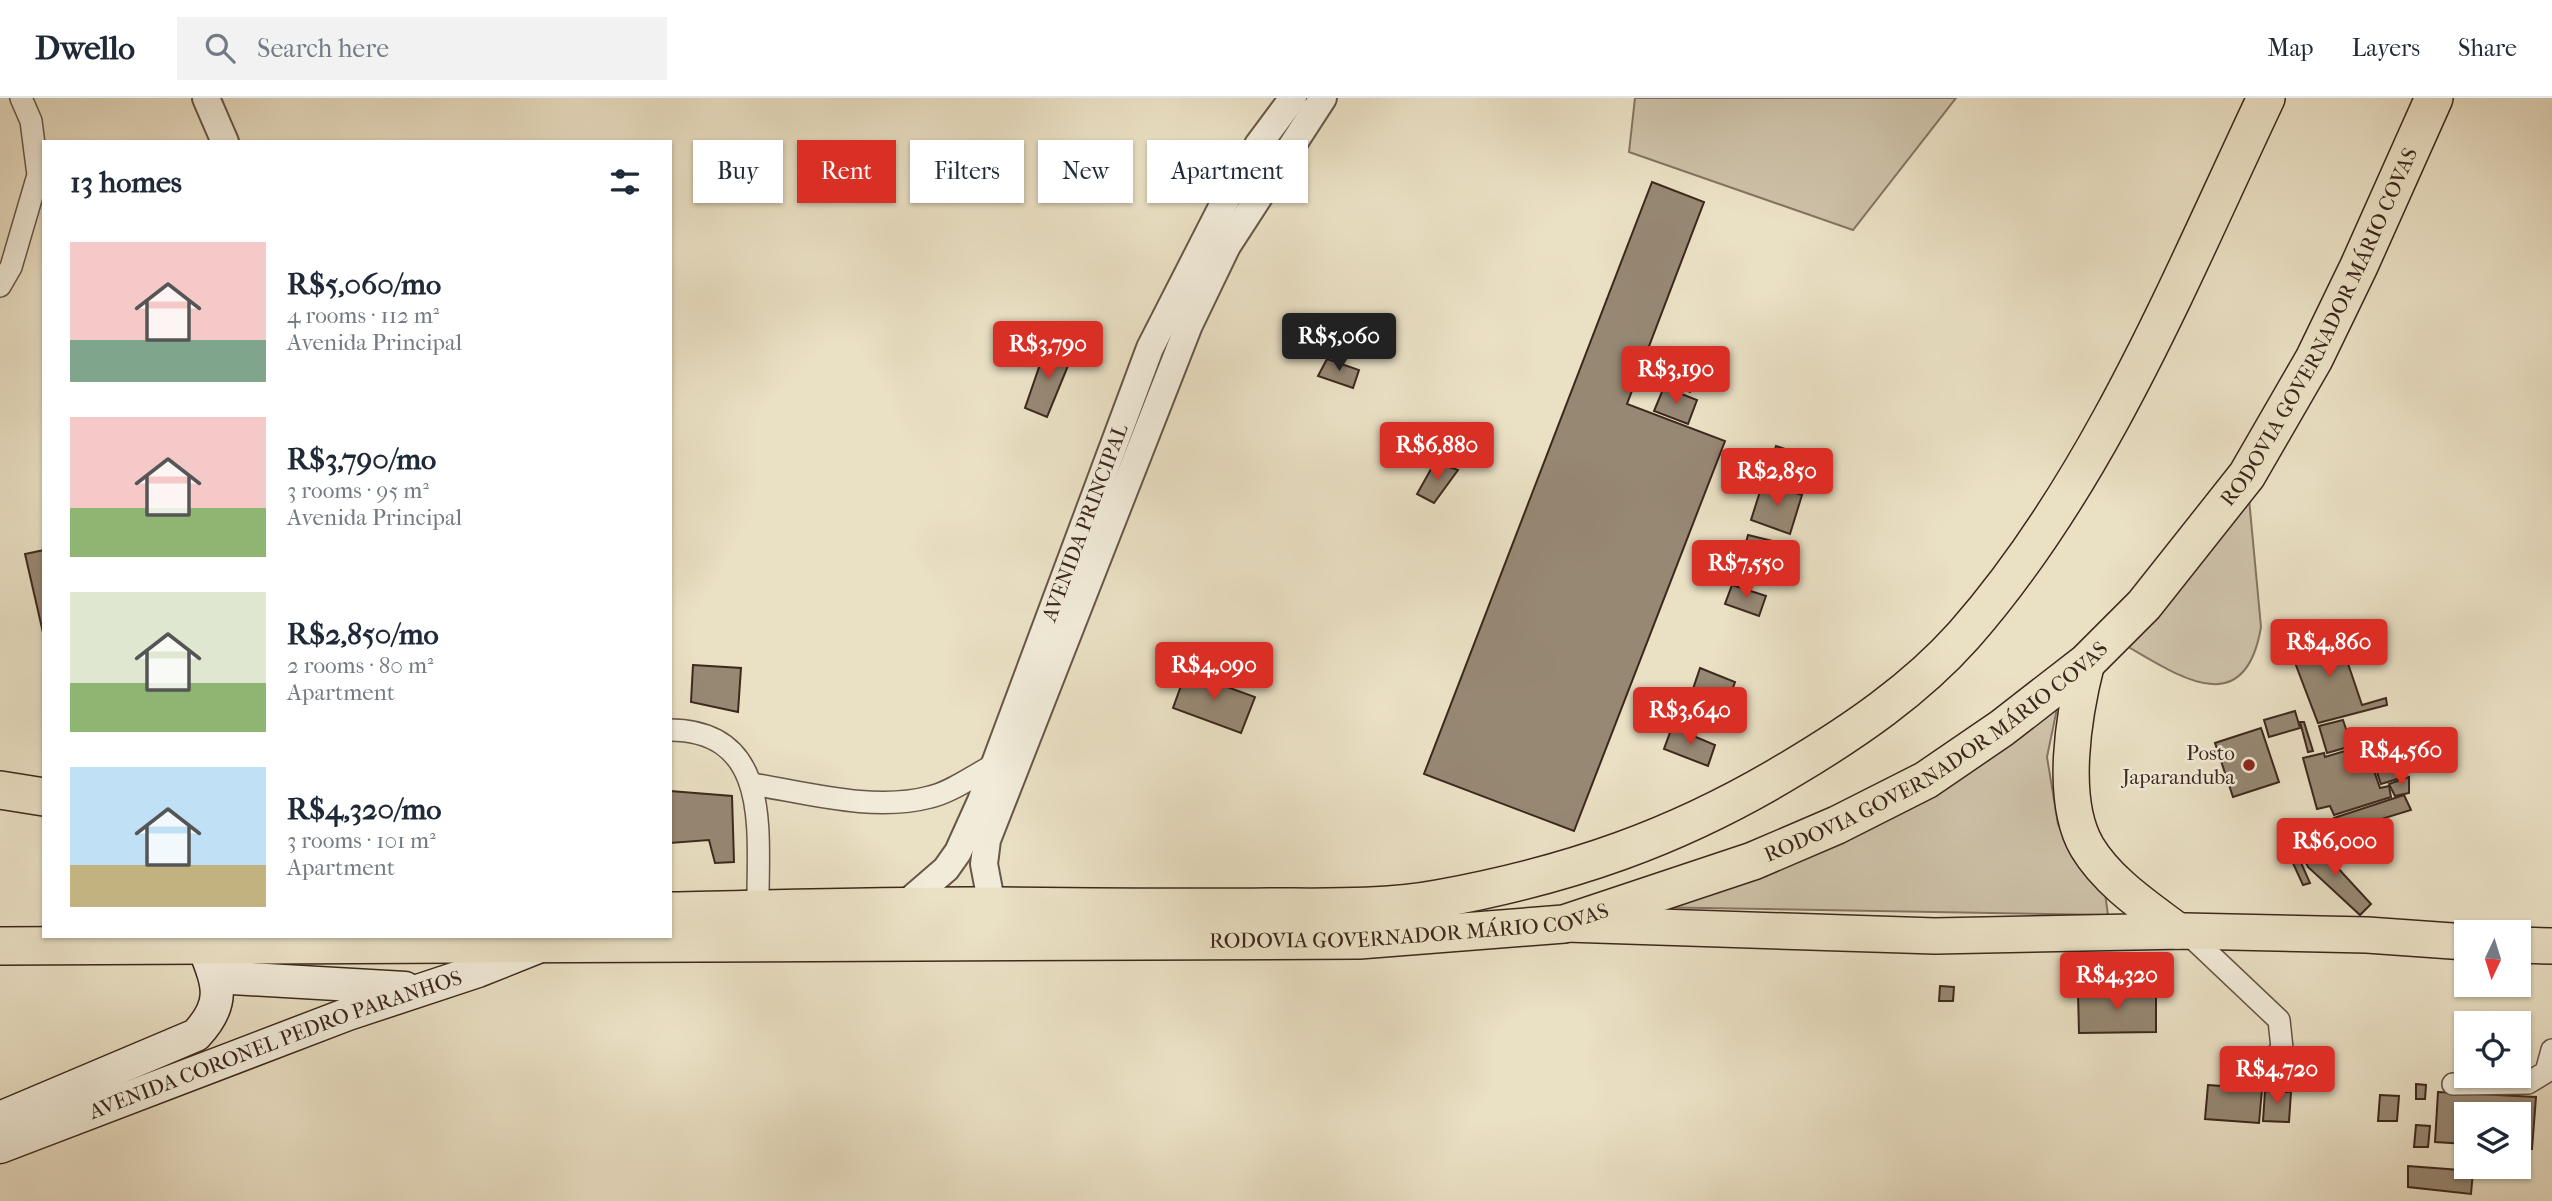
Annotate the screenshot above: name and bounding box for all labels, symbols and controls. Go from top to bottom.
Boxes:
search box [177,17,667,80]
text: Dwello [35,29,135,68]
icon: search [201,29,239,67]
text: Search here [257,33,389,64]
text: Map [2268,34,2314,62]
text: Layers [2352,34,2420,62]
text: Share [2458,34,2517,62]
chip: Buy [693,140,783,203]
chip: Rent [797,140,896,203]
chip: Filters [910,140,1024,203]
chip: New [1038,140,1133,203]
chip: Apartment [1147,140,1308,203]
street label: RODOVIA GOVERNADOR MÁRIO COVAS [2215,144,2422,511]
icon: filters [606,163,644,201]
text: 13 homes [70,165,182,200]
text: R$5,060/mo [287,267,441,302]
icon: home [126,270,210,354]
text: 4 rooms · 112 m² [287,302,439,329]
pin: R$5,060 [1274,314,1404,373]
pin: R$3,790 [983,322,1113,381]
text: R$5,060 [1298,322,1380,349]
text: Avenida Principal [287,329,462,356]
text: R$3,790 [1009,330,1087,357]
pin: R$3,190 [1611,346,1741,406]
text: R$3,190 [1638,355,1714,382]
street label: AVENIDA PRINCIPAL [1037,420,1133,626]
pin: R$6,880 [1372,422,1502,482]
text: R$6,880 [1396,431,1478,458]
text: R$3,790/mo [287,442,436,477]
icon: home [126,445,210,529]
pin: R$2,850 [1712,448,1842,508]
text: R$2,850 [1737,457,1817,484]
text: 3 rooms · 95 m² [287,477,429,504]
text: Avenida Principal [287,504,462,531]
pin: R$7,550 [1681,540,1811,600]
text: R$7,550 [1708,549,1784,576]
text: R$2,850/mo [287,617,439,652]
icon: home [126,620,210,704]
pin: R$4,860 [2264,620,2394,679]
text: R$4,860 [2287,628,2371,655]
street label: RODOVIA GOVERNADOR MÁRIO COVAS [1760,636,2113,867]
pin: R$4,090 [1149,642,1279,702]
text: R$4,090 [1171,651,1257,678]
text: 2 rooms · 80 m² [287,652,434,679]
text: Apartment [287,679,395,706]
pin: R$3,640 [1625,688,1755,747]
text: R$3,640 [1649,696,1731,723]
pin: R$4,560 [2336,728,2466,787]
text: R$4,560 [2360,736,2442,763]
place label: Posto Japaranduba [2120,741,2235,789]
marker: Posto Japaranduba [2241,757,2257,773]
text: R$4,320/mo [287,792,441,827]
icon: home [126,795,210,879]
pin: R$6,000 [2270,818,2400,878]
text: 3 rooms · 101 m² [287,827,436,854]
text: R$6,000 [2293,827,2377,854]
text: Apartment [287,854,395,881]
street label: RODOVIA GOVERNADOR MÁRIO COVAS [1209,898,1612,953]
north arrow [2454,920,2530,998]
map controls [2454,920,2531,1179]
pin: R$4,320 [2052,953,2182,1012]
text: R$4,320 [2076,961,2158,988]
street label: AVENIDA CORONEL PEDRO PARANHOS [85,965,465,1124]
button: locate [2454,1011,2531,1088]
pin: R$4,720 [2212,1046,2342,1106]
text: R$4,720 [2236,1055,2318,1082]
button: layers [2454,1102,2531,1179]

